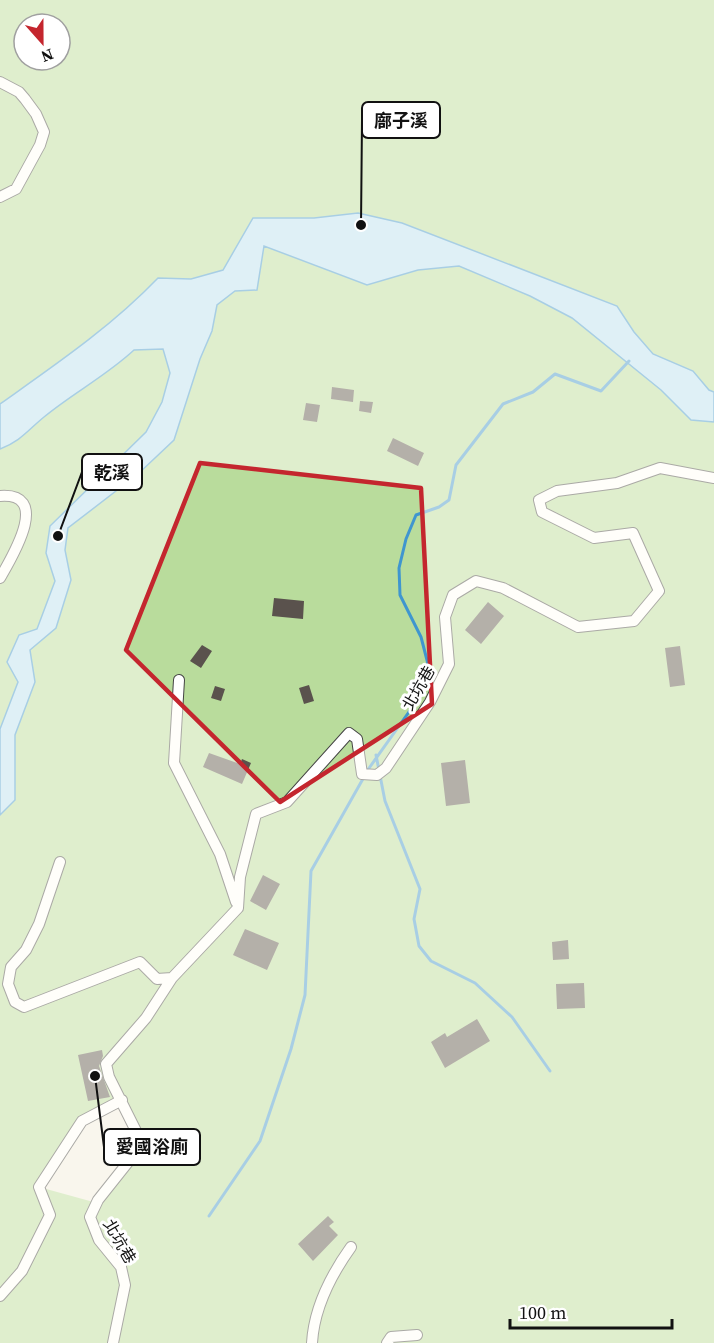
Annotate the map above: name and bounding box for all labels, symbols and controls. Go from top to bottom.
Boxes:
north arrow [12,12,72,72]
text: N [38,44,57,68]
callout: 廍子溪 [362,102,440,138]
text: 廍子溪 [374,108,428,133]
callout: 乾溪 [82,454,142,490]
text: 乾溪 [94,460,130,485]
street label: 北坑巷 [396,662,440,714]
callout: 愛國浴廁 [104,1129,200,1165]
text: 愛國浴廁 [116,1134,188,1159]
street label: 北坑巷 [98,1215,142,1267]
scale bar [510,1292,672,1330]
text: 100 m [519,1300,566,1325]

